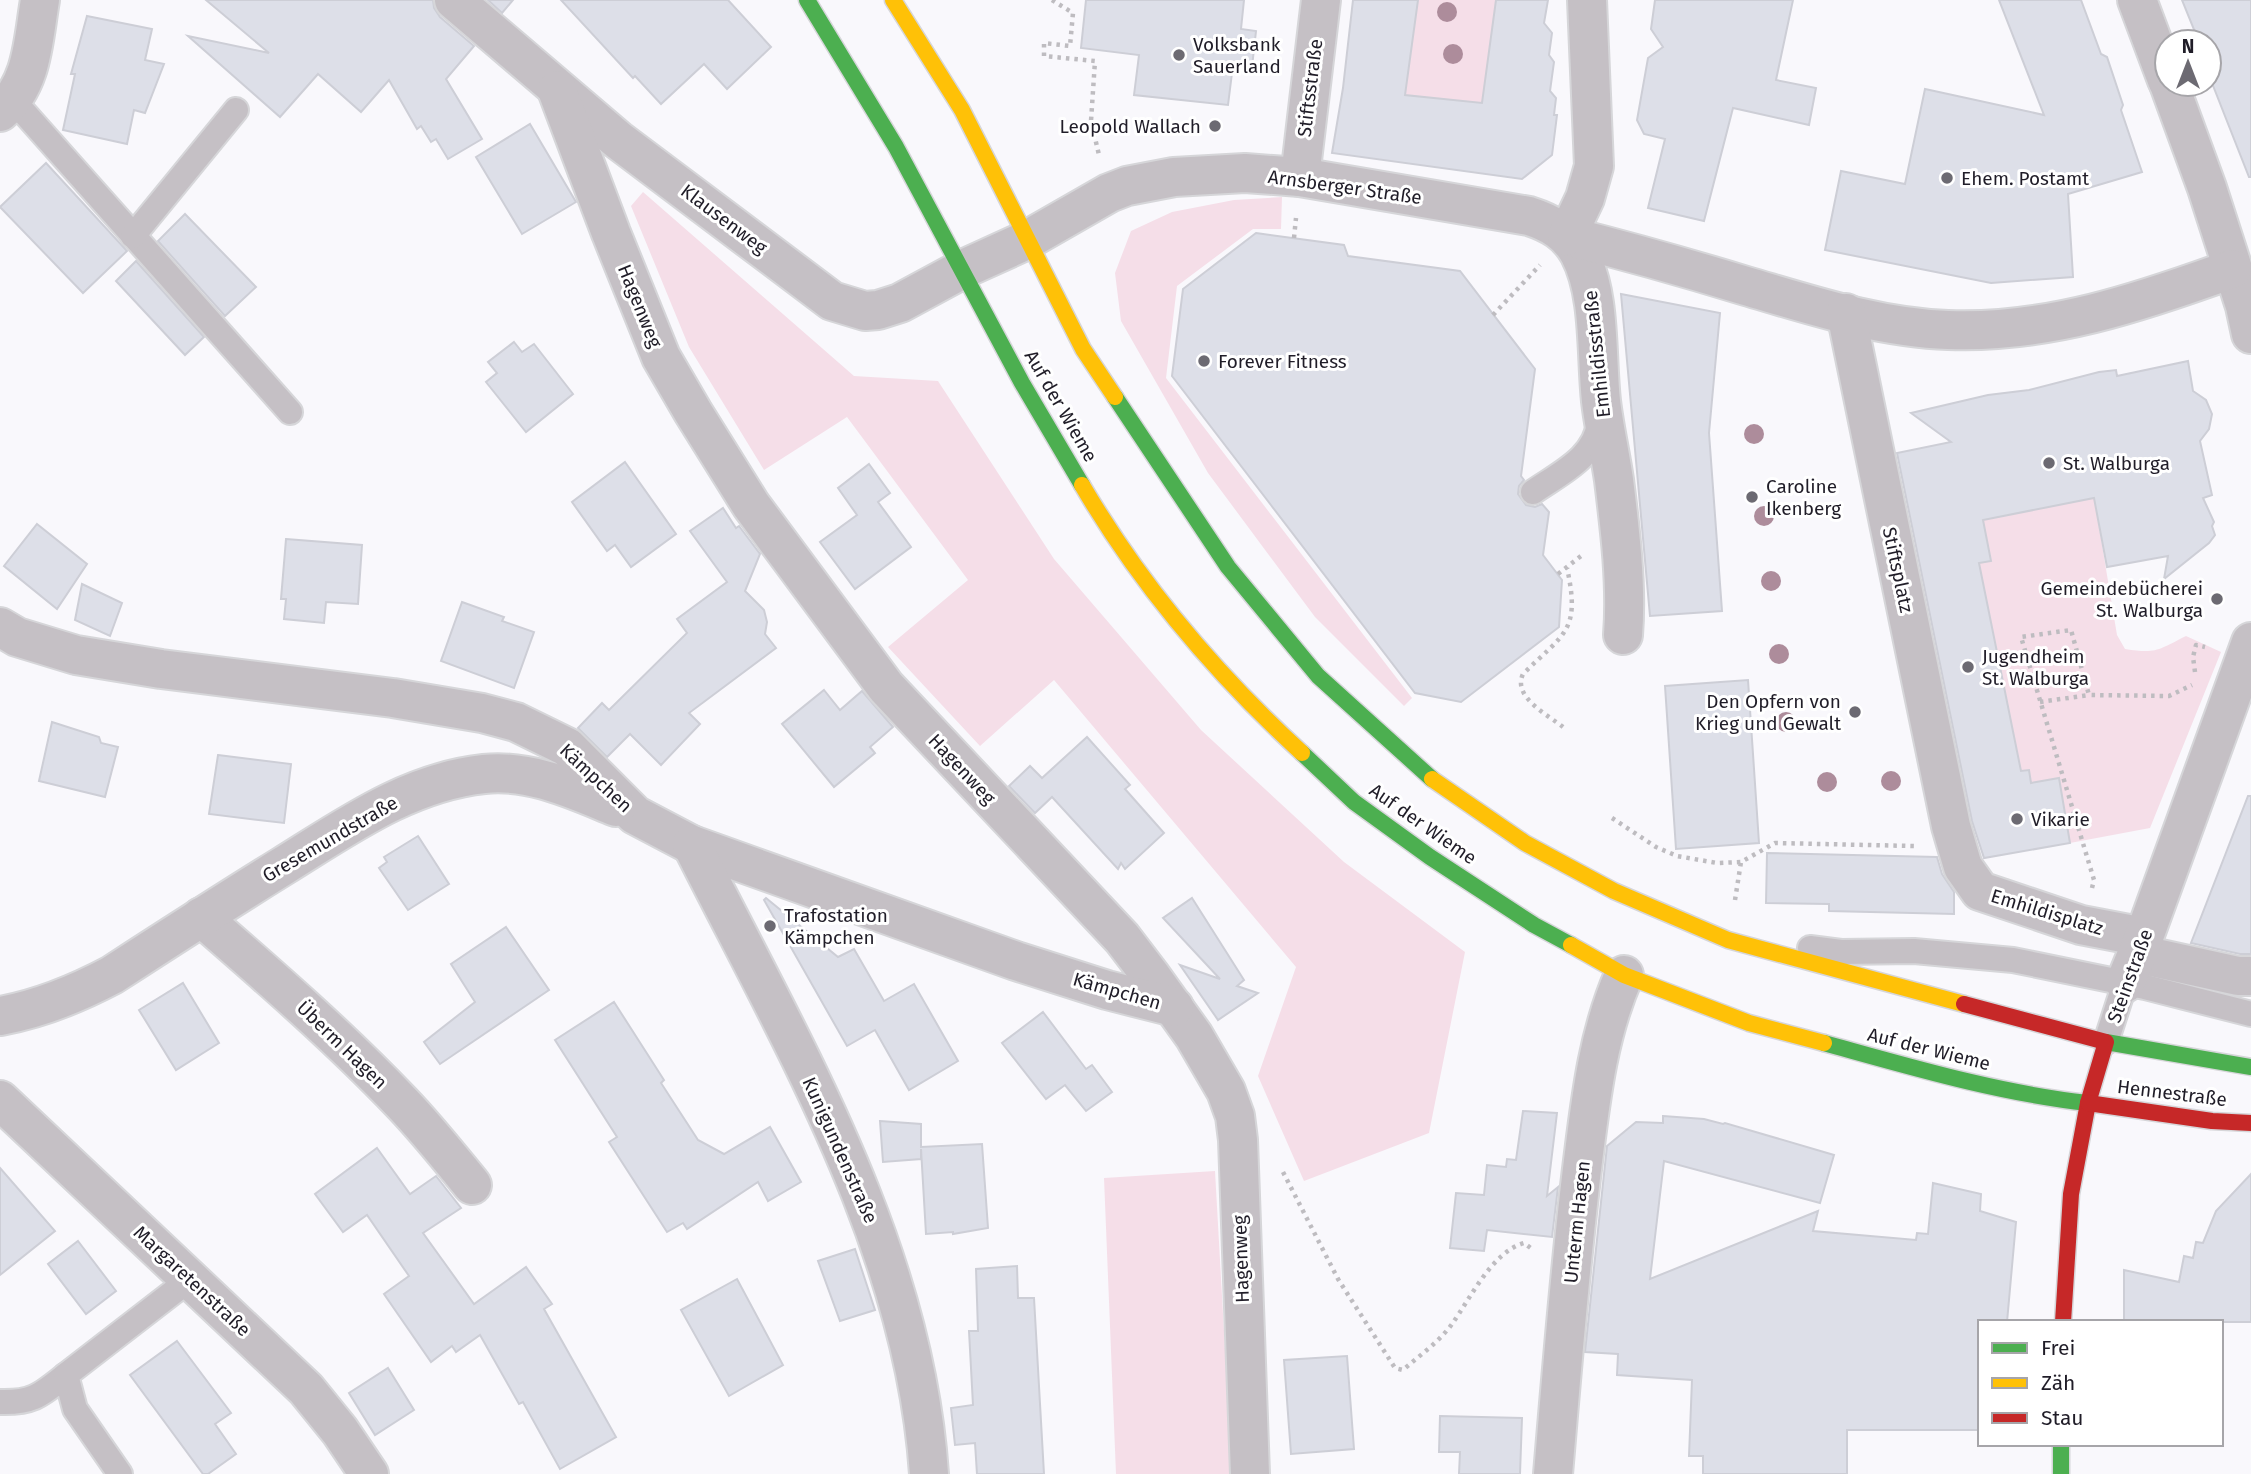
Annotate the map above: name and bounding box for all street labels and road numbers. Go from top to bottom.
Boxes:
street label: Stiftsstraße [1293,38,1327,138]
street label: Arnsberger Straße [1267,165,1423,209]
street label: Klausenweg [676,179,772,259]
street label: Hagenweg [613,261,667,351]
street label: Emhildisstraße [1579,289,1615,419]
street label: Auf der Wieme [1020,346,1102,466]
street label: Stiftsplatz [1878,525,1918,615]
street label: Hagenweg [924,729,1000,809]
street label: Kämpchen [555,739,637,817]
street label: Auf der Wieme [1365,779,1481,869]
street label: Gresemundstraße [258,791,402,887]
street label: Emhildisplatz [1988,884,2106,940]
street label: Steinstraße [2102,926,2158,1026]
street label: Kämpchen [1070,967,1164,1015]
street label: Überm Hagen [292,996,392,1094]
street label: Auf der Wieme [1865,1023,1993,1075]
street label: Kunigundenstraße [797,1073,883,1227]
street label: Hennestraße [2116,1075,2228,1111]
street label: Unterm Hagen [1559,1159,1595,1285]
street label: Hagenweg [1228,1215,1254,1303]
street label: Margaretenstraße [129,1221,255,1341]

